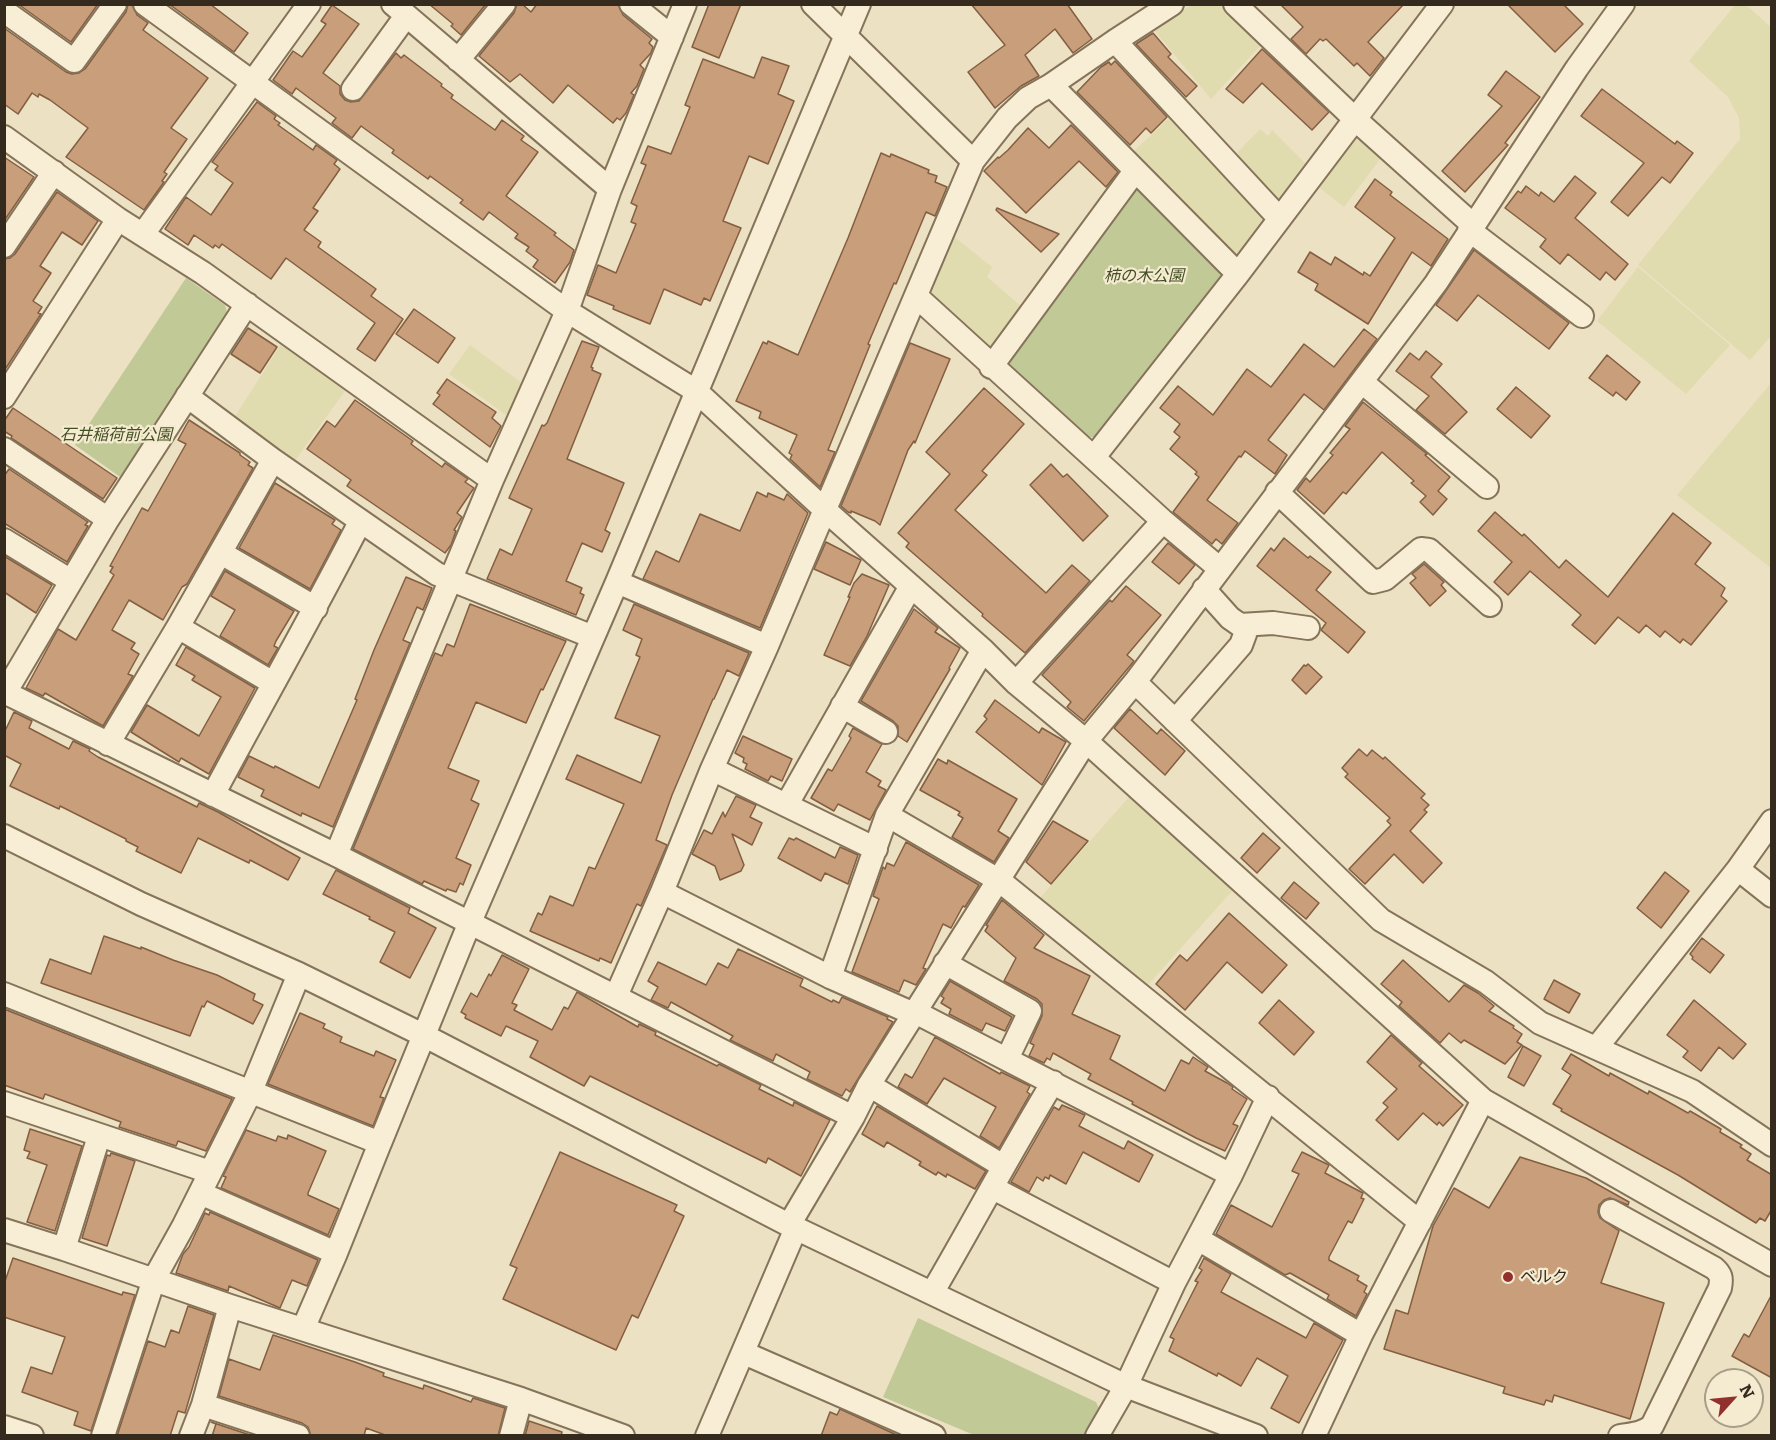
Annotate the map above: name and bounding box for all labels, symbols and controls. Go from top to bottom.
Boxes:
park label: 柿の木公園 [1104,266,1184,286]
park label: 石井稲荷前公園 [60,425,172,445]
place label: ベルク [1520,1267,1568,1287]
marker: ベルク [1501,1270,1515,1284]
north arrow [1704,1368,1764,1428]
text: N [1735,1379,1762,1402]

